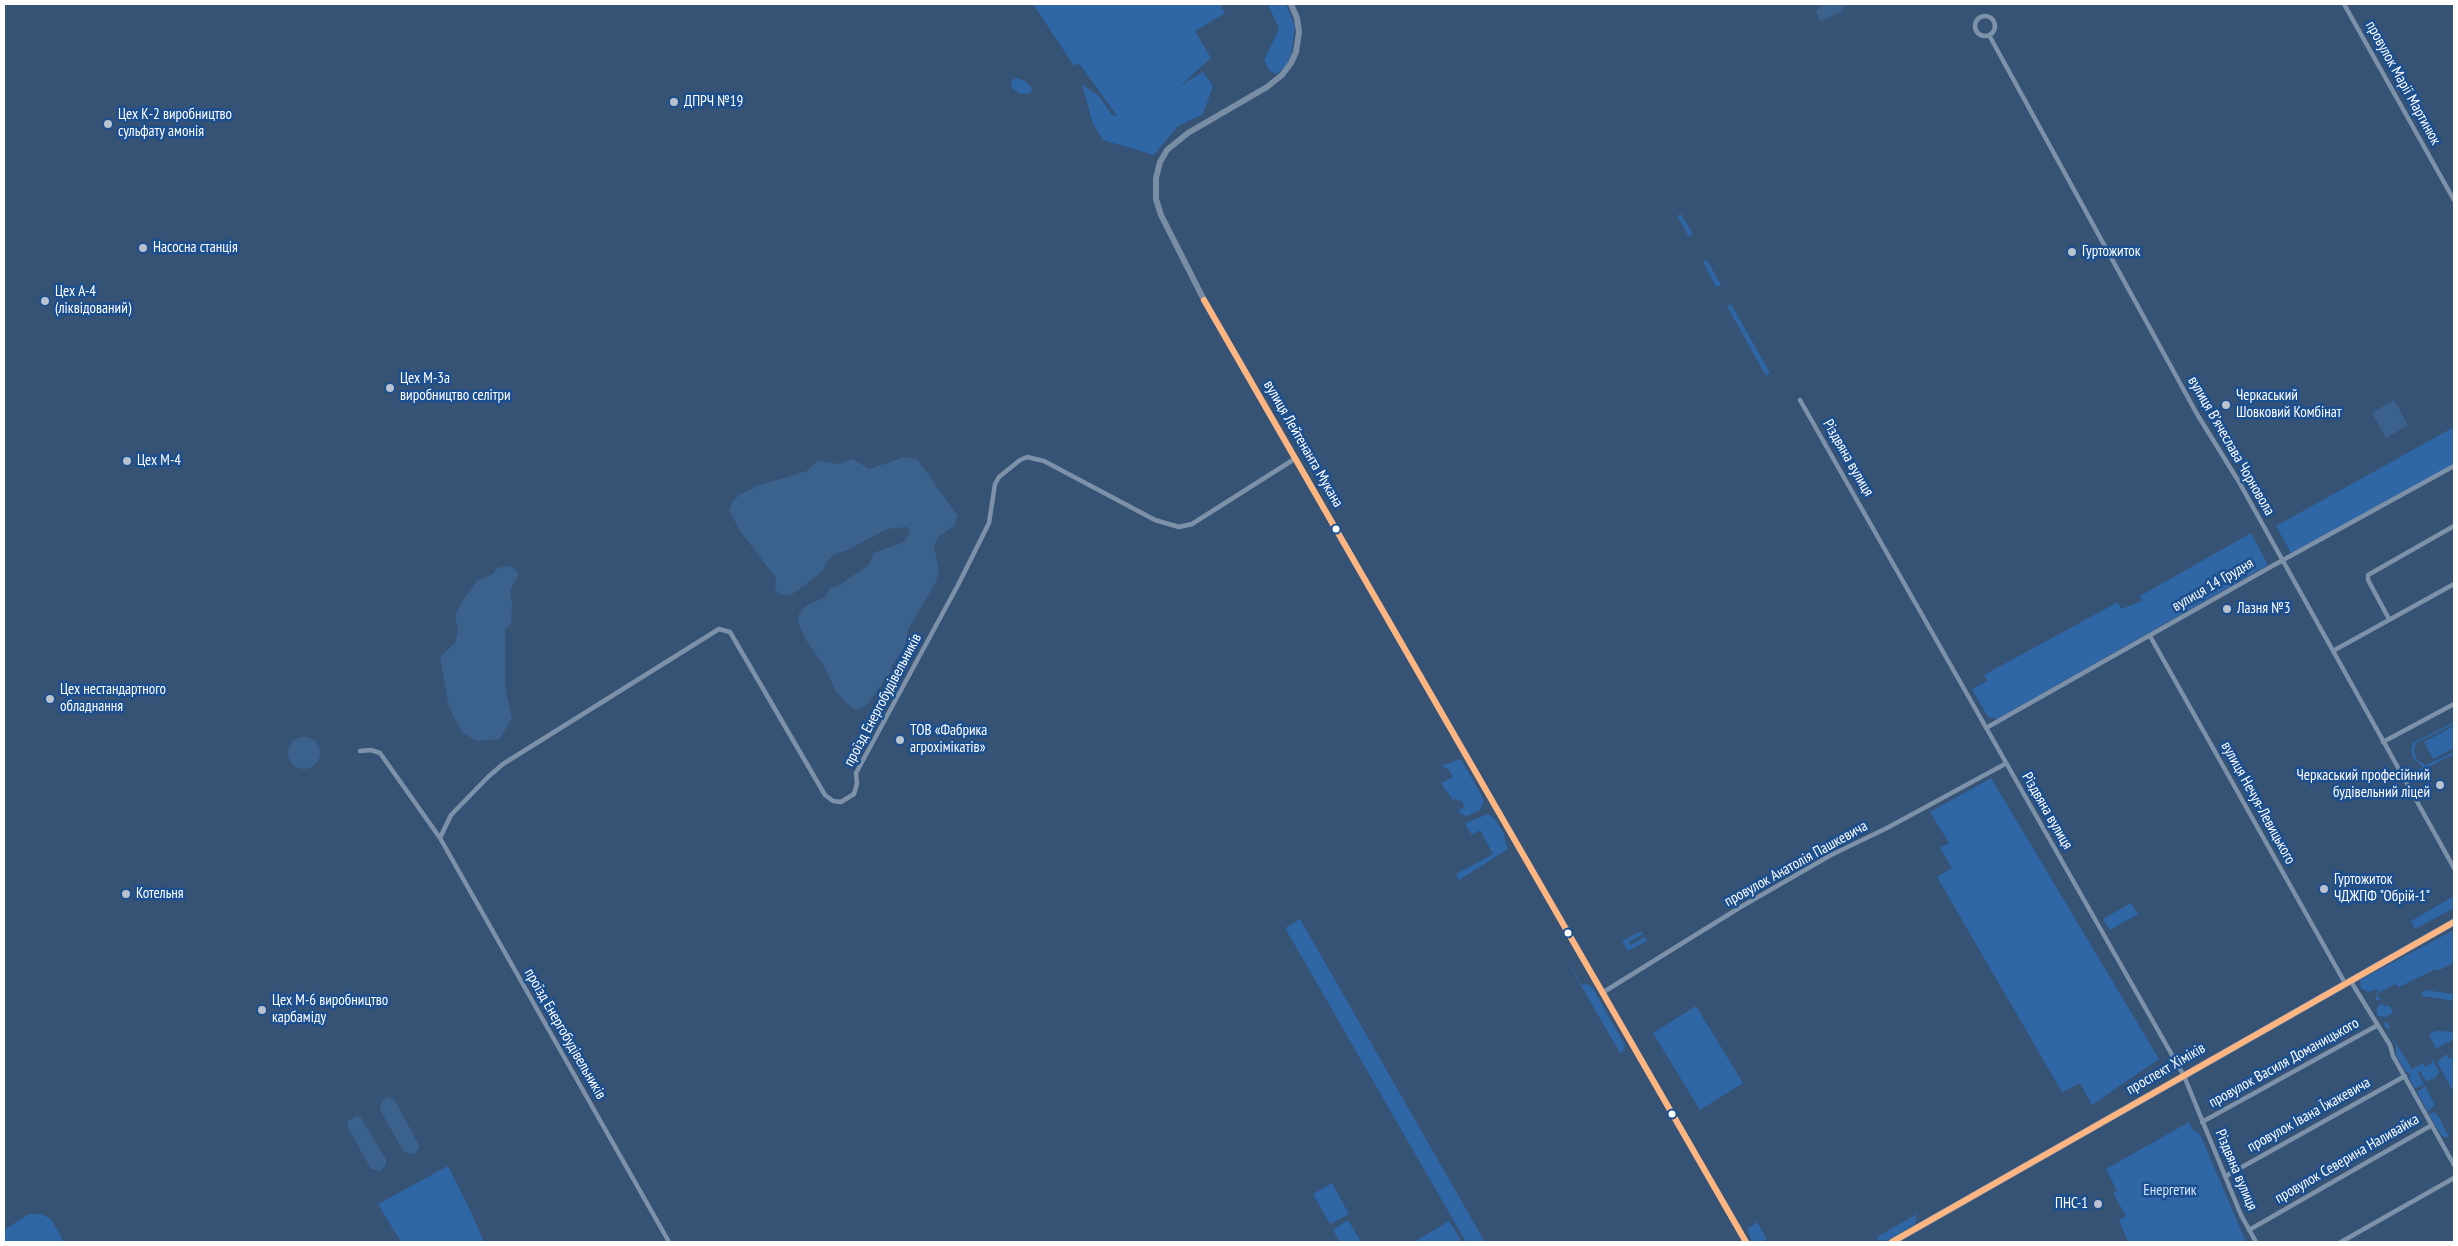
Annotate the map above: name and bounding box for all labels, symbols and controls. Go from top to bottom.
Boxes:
street label: провулок Марії Мартинюк [2361,18,2445,148]
place label: ДПРЧ №19 [684,93,743,111]
marker: ДПРЧ №19 [668,96,680,108]
place label: Цех К-2 виробництво сульфату амонія [118,106,232,141]
marker: Цех К-2 виробництво сульфату амонія [102,118,114,130]
place label: Насосна станція [153,239,238,257]
marker: Насосна станція [137,242,149,254]
place label: Гуртожиток [2082,243,2141,261]
marker: Гуртожиток [2066,246,2078,258]
place label: Цех А-4 (ліквідований) [55,283,131,318]
marker: Цех А-4 (ліквідований) [39,295,51,307]
place label: Цех М-3а виробництво селітри [400,370,511,405]
street label: вулиця Вʼячеслава Чорновола [2184,373,2278,519]
street label: вулиця Лейтенанта Мукана [1259,377,1347,511]
marker: Цех М-3а виробництво селітри [384,382,396,394]
place label: Черкаський Шовковий Комбінат [2236,387,2342,422]
marker: Черкаський Шовковий Комбінат [2220,399,2232,411]
street label: Різдвяна вулиця [1819,416,1877,500]
place label: Цех М-4 [137,452,181,470]
marker: Цех М-4 [121,455,133,467]
unlabelled marker [1331,524,1341,534]
street label: вулиця 14 Грудня [2169,554,2257,616]
place label: Лазня №3 [2237,600,2290,618]
marker: Лазня №3 [2221,603,2233,615]
street label: проїзд Енергобудівельників [840,630,926,770]
place label: Цех нестандартного обладнання [60,681,166,716]
marker: Цех нестандартного обладнання [44,693,56,705]
place label: ТОВ «Фабрика агрохімікатів» [910,722,987,757]
marker: ТОВ «Фабрика агрохімікатів» [894,734,906,746]
street label: вулиця Нечуя-Левицького [2217,739,2299,867]
place label: Черкаський професійний будівельний ліцей [2296,767,2430,802]
street label: Різдвяна вулиця [2018,769,2076,853]
marker: Черкаський професійний будівельний ліцей [2434,779,2446,791]
street label: провулок Анатолія Пашкевича [1721,817,1871,911]
place label: Гуртожиток ЧДЖПФ "Обрій-1" [2334,871,2430,906]
marker: Гуртожиток ЧДЖПФ "Обрій-1" [2318,883,2330,895]
place label: Котельня [136,885,184,903]
marker: Котельня [120,888,132,900]
unlabelled marker [1563,928,1573,938]
street label: проїзд Енергобудівельників [520,965,610,1103]
place label: Цех М-6 виробництво карбаміду [272,992,388,1027]
marker: Цех М-6 виробництво карбаміду [256,1004,268,1016]
street label: провулок Василя Доманицького [2206,1014,2362,1112]
street label: проспект Хіміків [2123,1039,2209,1099]
street label: провулок Івана Їжакевича [2244,1074,2374,1156]
unlabelled marker [1667,1109,1677,1119]
street label: провулок Северина Наливайка [2272,1110,2422,1208]
street label: Різдвяна вулиця [2211,1127,2261,1213]
park label: Енергетик [2143,1182,2197,1200]
place label: ПНС-1 [2055,1195,2088,1213]
marker: ПНС-1 [2092,1198,2104,1210]

